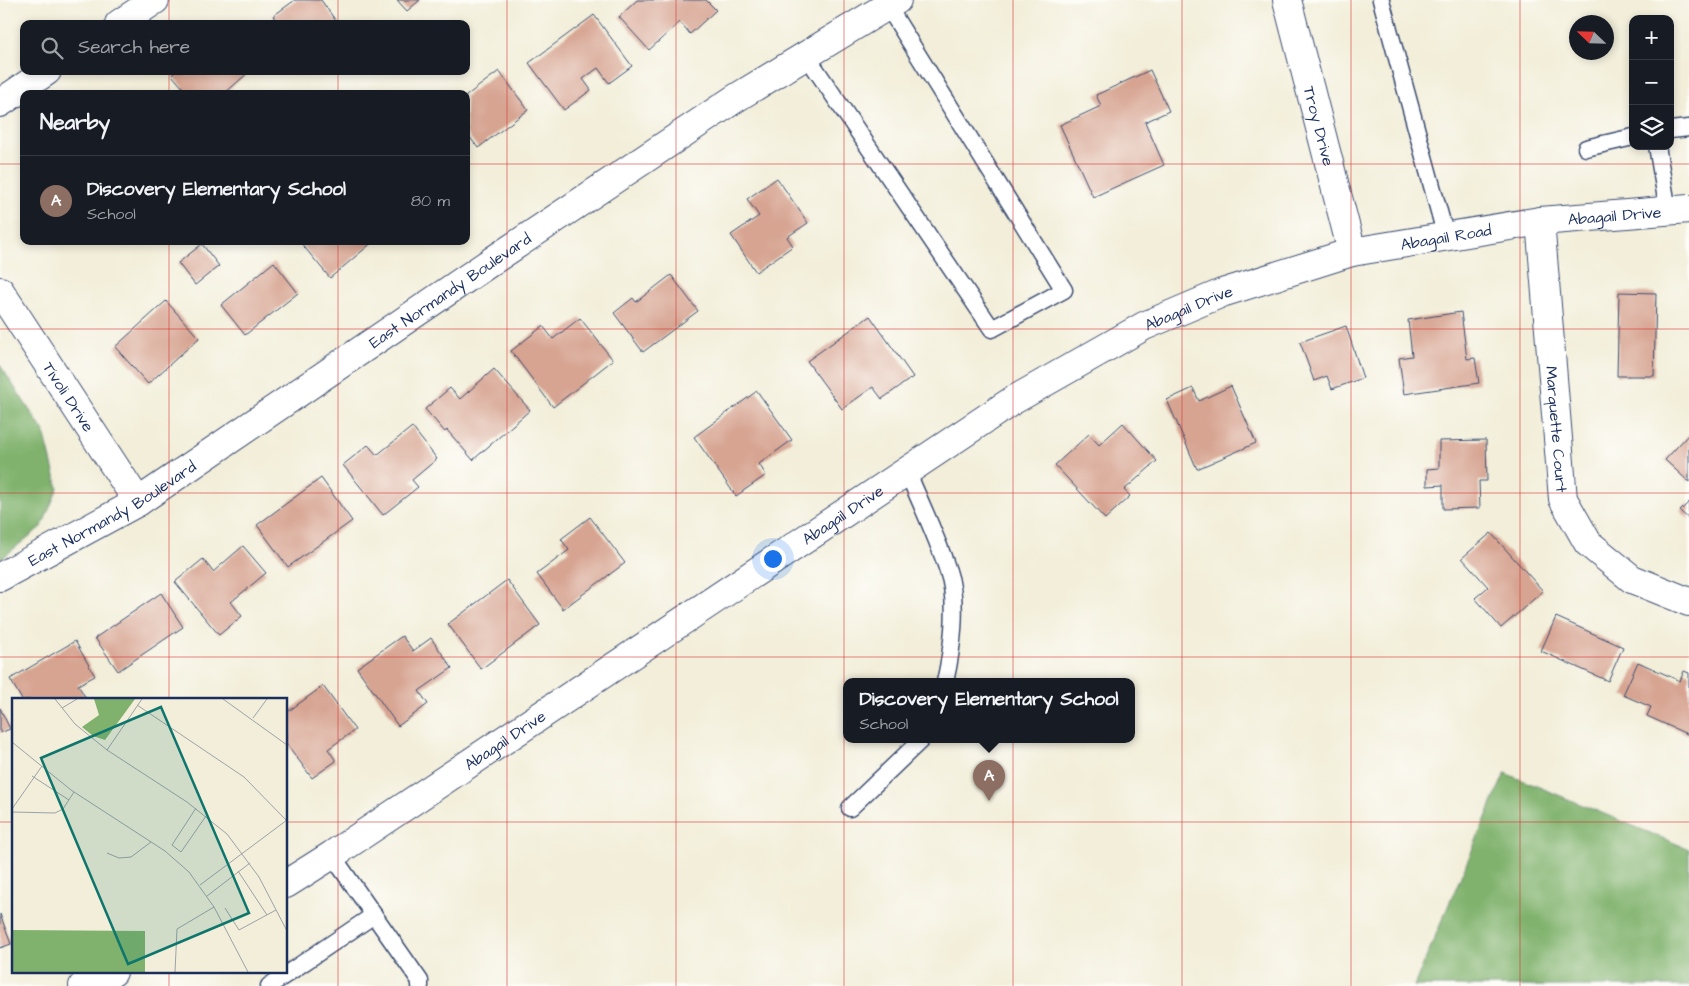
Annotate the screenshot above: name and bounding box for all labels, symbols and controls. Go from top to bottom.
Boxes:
north arrow [1569,15,1614,60]
map controls [1629,15,1674,150]
button: + [1629,15,1674,60]
search box [20,20,470,75]
icon: search [38,34,66,62]
text: Search here [78,34,190,61]
button: − [1629,60,1674,105]
street label: Troy Drive [1298,84,1339,169]
button: layers [1629,105,1674,150]
text: Nearby [40,108,110,137]
text: Discovery Elementary School [87,176,346,203]
text: A [51,190,61,212]
text: 80 m [411,190,450,212]
street label: Abagail Drive [1567,201,1662,231]
text: School [87,203,136,225]
street label: Abagail Road [1399,219,1493,256]
street label: East Normandy Boulevard [365,228,536,354]
street label: Abagail Drive [1141,280,1236,337]
street label: Tivoli Drive [37,358,99,437]
street label: Marquette Court [1540,365,1572,494]
street label: East Normandy Boulevard [24,456,201,572]
street label: Abagail Drive [798,480,888,550]
your location [760,546,786,572]
popup [843,678,1135,743]
text: Discovery Elementary School [859,686,1119,713]
inset map [12,698,288,974]
street label: Abagail Drive [460,705,551,776]
text: School [859,713,908,735]
pin: A [973,760,1005,801]

